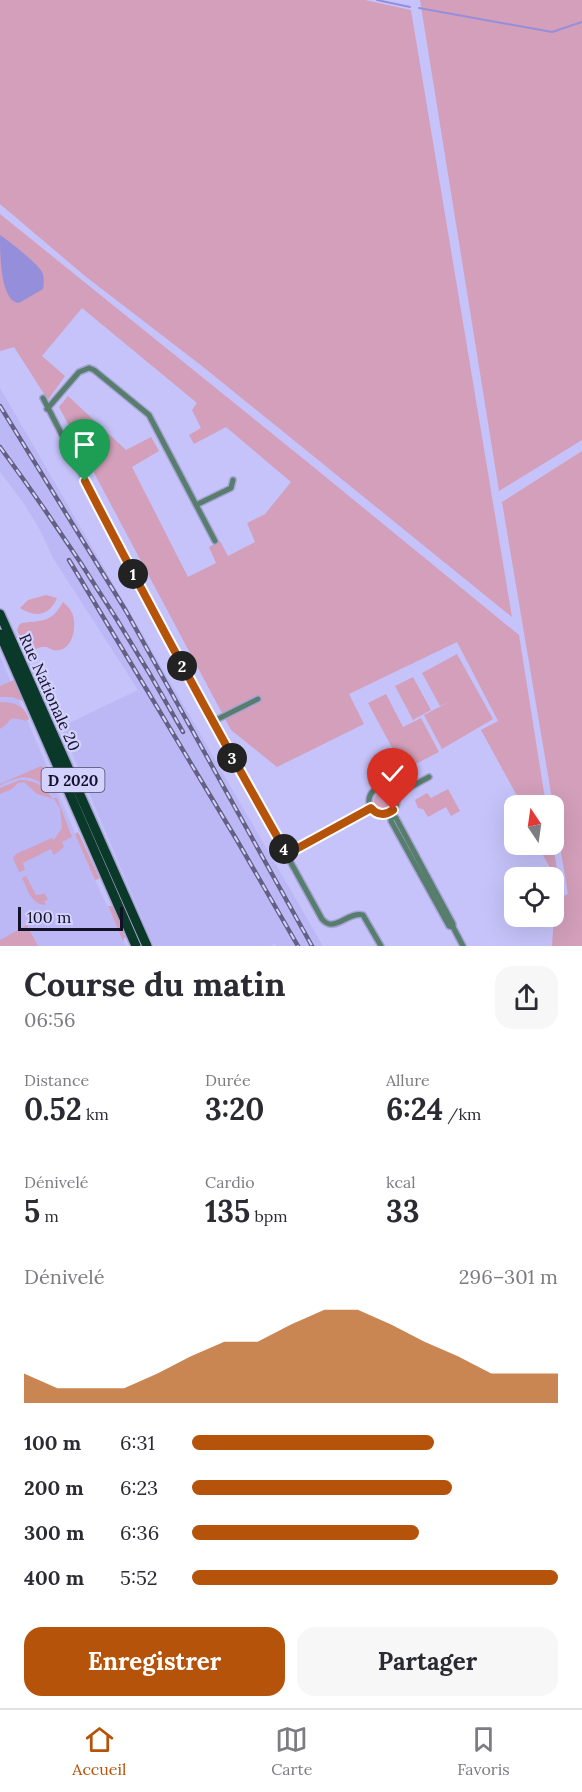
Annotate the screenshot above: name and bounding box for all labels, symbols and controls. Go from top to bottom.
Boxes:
pin [59,419,110,481]
icon: arrive [68,428,101,461]
pin: 1 [118,559,148,589]
text: 1 [130,564,136,584]
street label: Rue Nationale 20 [15,630,85,754]
pin: 2 [167,651,197,681]
text: 2 [178,656,186,676]
pin: 3 [217,743,247,773]
text: 3 [228,748,236,768]
pin [367,748,418,810]
icon: check [376,757,409,790]
road number: D 2020 [42,768,104,792]
north arrow [504,795,564,855]
map controls [504,795,564,927]
pin: 4 [269,834,299,864]
text: 4 [280,839,288,859]
button: locate [504,867,564,927]
scale bar [18,904,123,932]
text: 100 m [27,907,71,927]
text: Course du matin [24,963,286,1005]
button: share [495,966,558,1029]
text: 06:56 [24,1007,75,1032]
text: Distance [24,1070,89,1090]
text: Durée [205,1070,251,1090]
text: Allure [386,1070,430,1090]
text: 0.52 [24,1090,82,1128]
text: 3:20 [205,1090,264,1128]
text: 6:24 [386,1090,443,1128]
text: km [82,1104,109,1124]
text: /km [443,1104,481,1124]
text: Dénivelé [24,1172,89,1192]
text: Cardio [205,1172,255,1192]
text: kcal [386,1172,416,1192]
text: 5 [24,1192,40,1230]
text: 135 [205,1192,250,1230]
text: 33 [386,1192,420,1230]
text: m [40,1206,59,1226]
text: bpm [250,1206,288,1226]
text: Dénivelé [24,1264,105,1289]
text: 296–301 m [459,1264,558,1289]
text: 100 m [24,1430,81,1455]
text: 6:31 [120,1430,155,1455]
text: 200 m [24,1475,84,1500]
text: 6:23 [120,1475,158,1500]
text: 300 m [24,1520,84,1545]
text: 6:36 [120,1520,159,1545]
text: 400 m [24,1565,84,1590]
text: 5:52 [120,1565,158,1590]
button: Enregistrer [24,1627,285,1696]
button: Partager [297,1627,558,1696]
tab: Accueil [72,1723,126,1779]
tab: Carte [271,1723,313,1779]
tab: Favoris [457,1723,510,1779]

